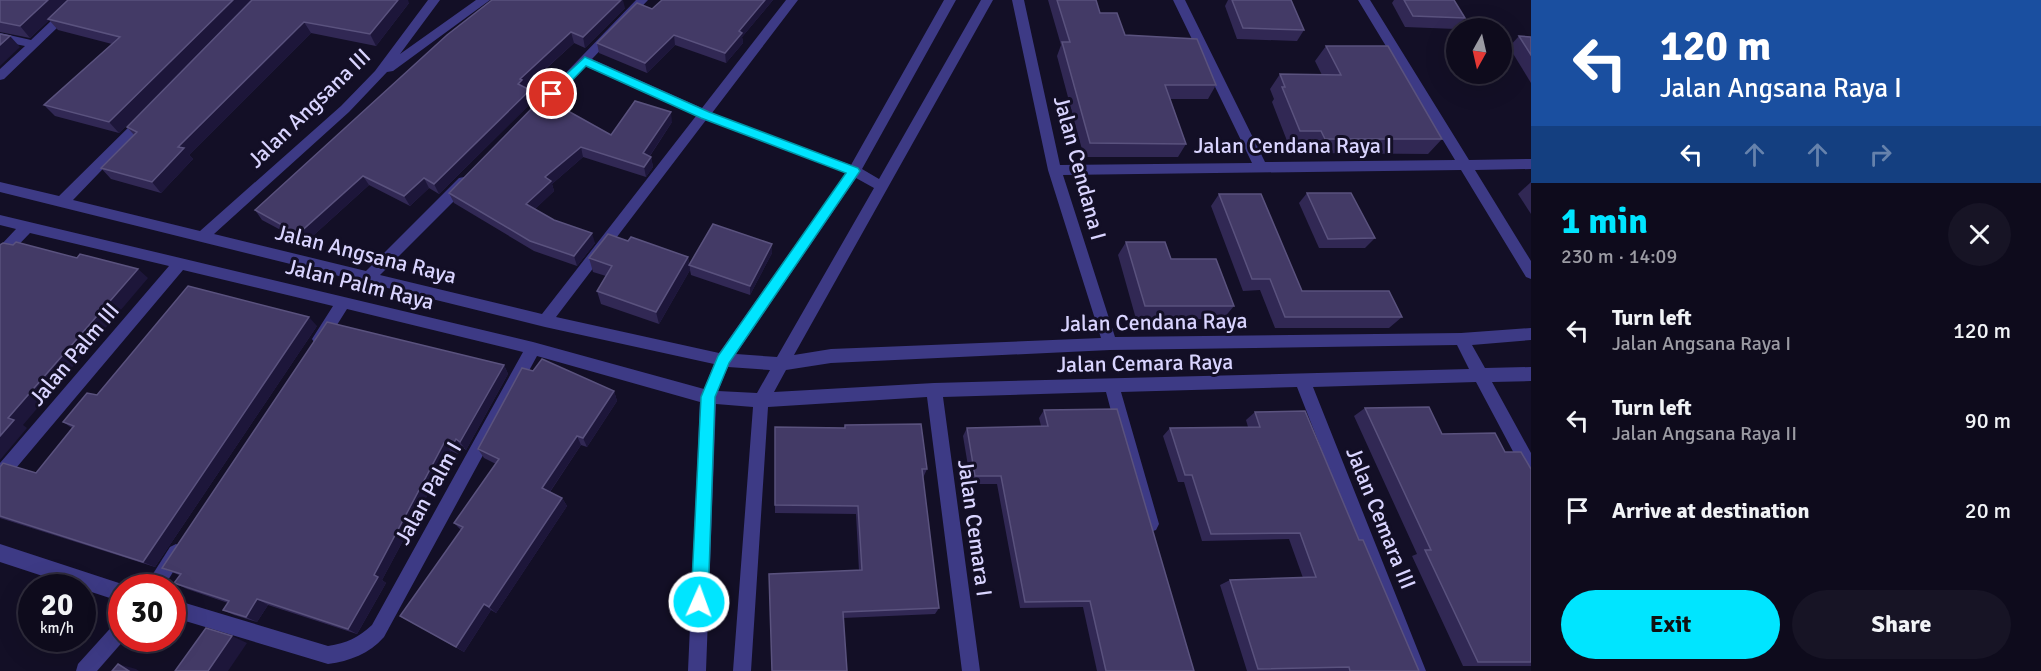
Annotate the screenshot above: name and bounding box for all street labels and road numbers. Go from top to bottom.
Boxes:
street label: Jalan Angsana III [242,43,376,173]
street label: Jalan Cendana I [1048,93,1112,243]
street label: Jalan Cendana Raya I [1194,132,1392,159]
street label: Jalan Angsana Raya [273,218,459,290]
street label: Jalan Palm Raya [283,253,437,315]
street label: Jalan Palm III [23,297,125,411]
street label: Jalan Cendana Raya [1060,307,1248,337]
street label: Jalan Cemara Raya [1056,348,1234,378]
street label: Jalan Palm I [389,437,467,549]
street label: Jalan Cemara III [1340,443,1422,593]
street label: Jalan Cemara I [952,458,998,598]

